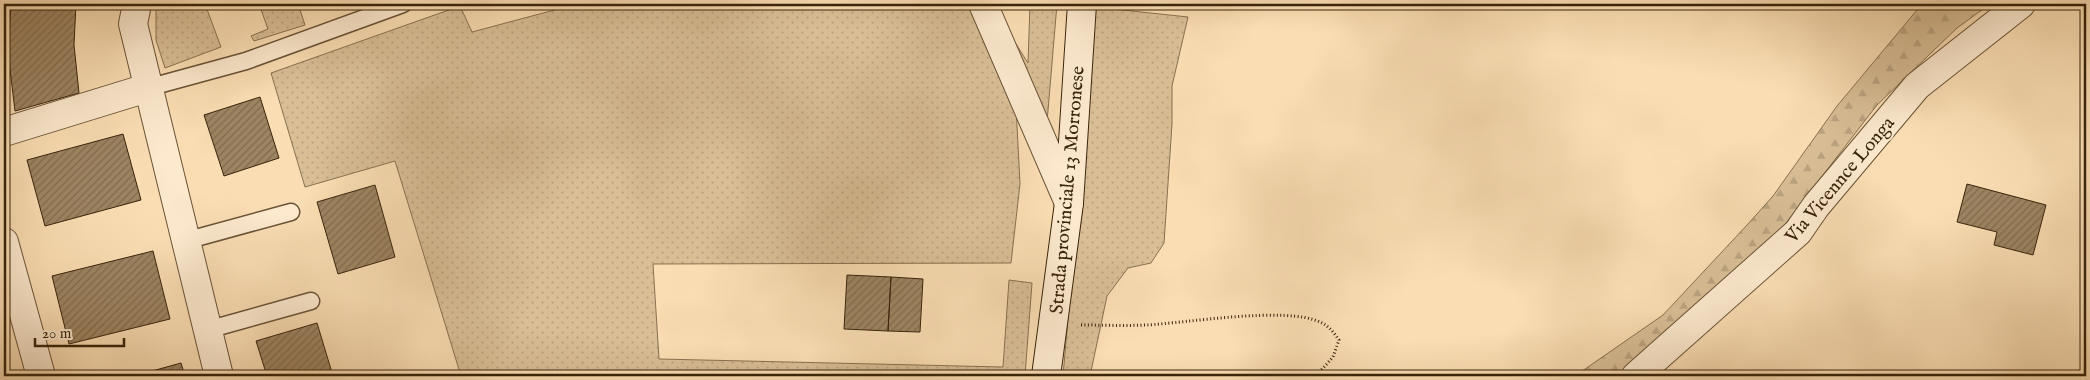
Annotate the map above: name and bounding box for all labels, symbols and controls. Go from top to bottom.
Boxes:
street label: Strada provinciale 13 Morronese [1045,65,1091,315]
street label: Via Vicennce Longa [1780,111,1901,249]
scale bar [35,315,124,347]
text: 20 m [42,324,72,343]

